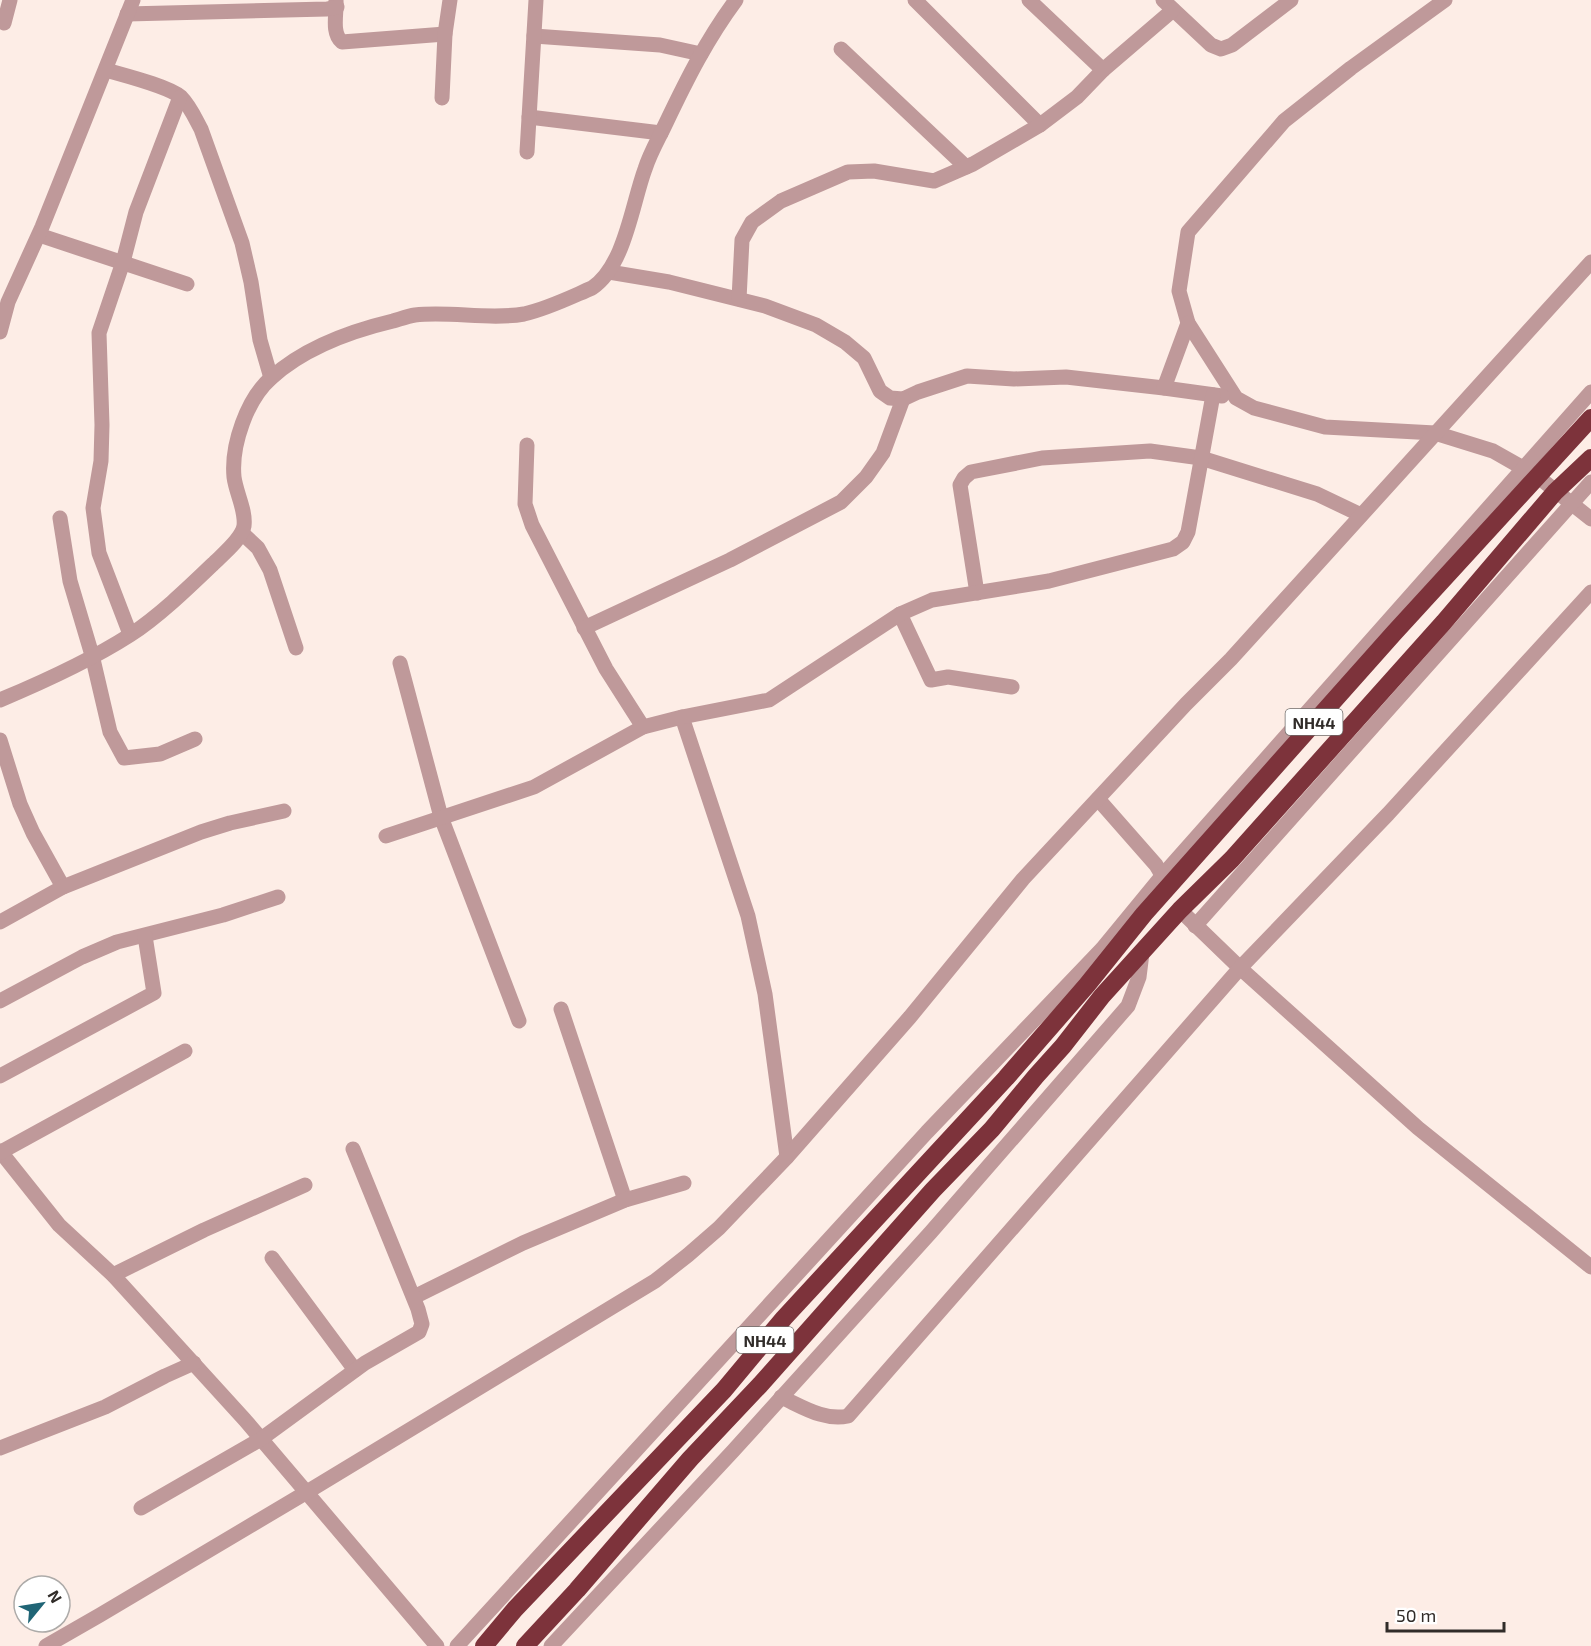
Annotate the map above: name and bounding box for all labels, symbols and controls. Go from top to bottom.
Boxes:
road number: NH44 [1286,709,1342,735]
road number: NH44 [736,1327,794,1353]
north arrow [12,1574,72,1634]
text: N [44,1586,67,1606]
scale bar [1387,1595,1504,1633]
text: 50 m [1396,1604,1436,1626]

